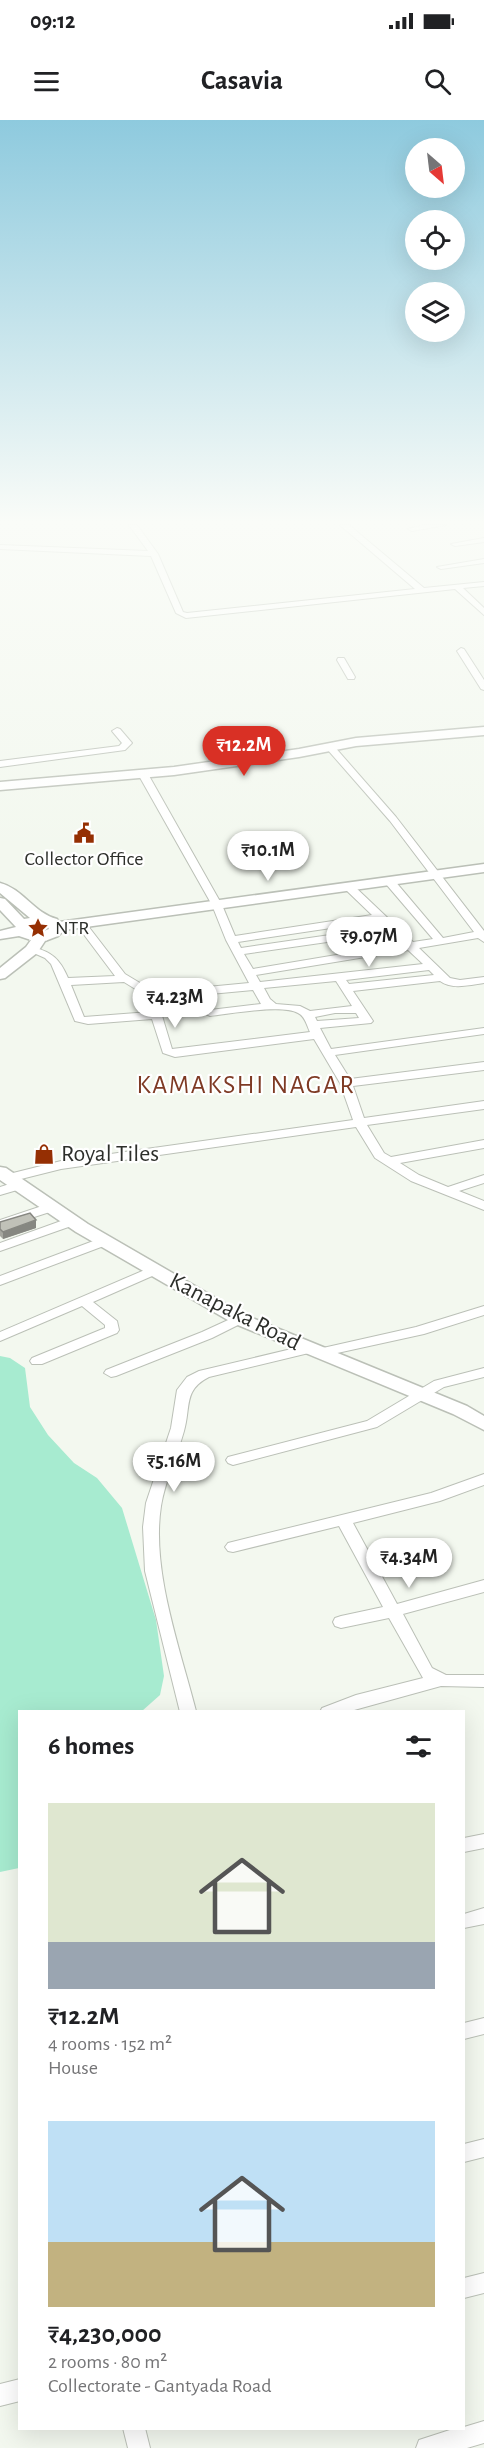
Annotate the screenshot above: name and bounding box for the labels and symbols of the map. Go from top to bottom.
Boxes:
north arrow [405,138,465,198]
pin: ₹12.2M [195,726,293,777]
public building icon: Collector Office [72,821,96,845]
pin: ₹10.1M [219,831,317,882]
place label: Collector Office [25,849,143,869]
place icon: NTR [26,916,50,940]
pin: ₹9.07M [320,917,418,968]
place label: NTR [55,918,89,938]
pin: ₹4.23M [126,978,224,1029]
district label: KAMAKSHI NAGAR [137,1072,355,1098]
shop icon: Royal Tiles [32,1142,56,1166]
place label: Royal Tiles [61,1142,159,1166]
street label: Kanapaka Road [166,1269,304,1355]
pin: ₹5.16M [125,1442,223,1493]
pin: ₹4.34M [360,1538,458,1589]

